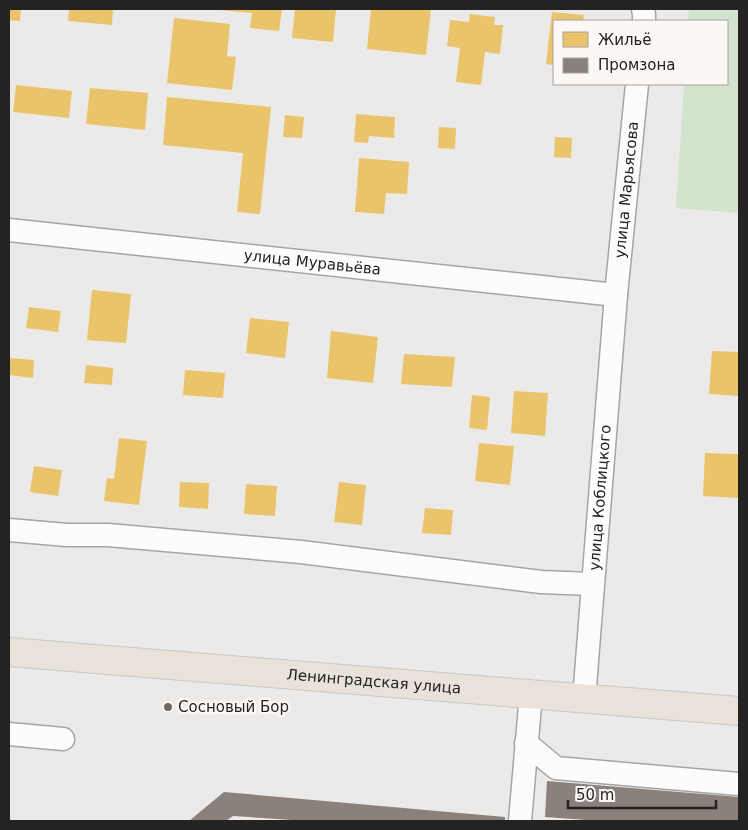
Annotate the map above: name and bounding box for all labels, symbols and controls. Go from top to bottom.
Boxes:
legend [553,20,728,85]
text: Жильё [598,31,652,49]
text: Промзона [598,56,675,74]
street label: улица Марьясова [611,120,642,259]
street label: улица Муравьёва [243,246,382,279]
street label: улица Коблицкого [585,424,615,571]
street label: Ленинградская улица [286,665,462,697]
place label: Сосновый Бор [178,698,289,716]
marker: Сосновый Бор [162,701,174,713]
scale bar [568,778,716,810]
text: 50 m [576,786,614,804]

